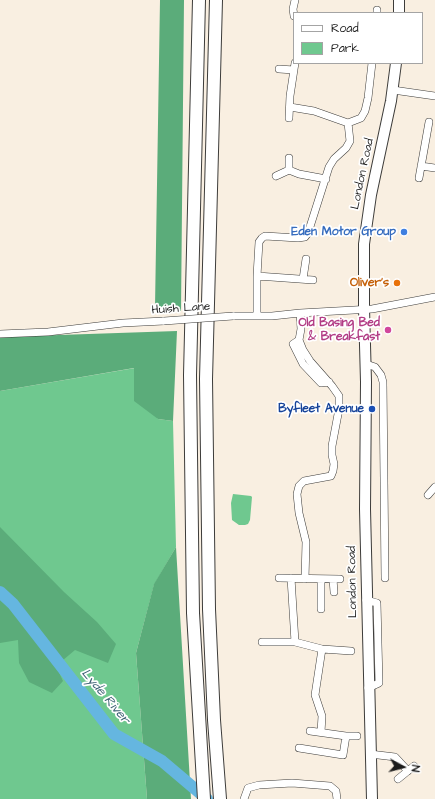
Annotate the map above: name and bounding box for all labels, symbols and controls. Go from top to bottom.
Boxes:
legend [293,12,423,64]
text: Road [331,20,359,37]
text: Park [331,40,359,57]
street label: London Road [348,137,378,211]
place label: Eden Motor Group [291,225,396,239]
marker: Eden Motor Group [399,227,409,237]
place label: Oliver's [350,276,389,290]
marker: Oliver's [392,278,402,288]
street label: Huish Lane [151,300,211,318]
place label: Old Basing Bed & Breakfast [298,316,380,344]
marker: Old Basing Bed & Breakfast [383,325,393,335]
place label: Byfleet Avenue [278,402,364,416]
marker: Byfleet Avenue [367,404,377,414]
street label: London Road [345,546,361,618]
water label: Lyde River [77,666,133,728]
north arrow [383,747,423,787]
text: N [408,764,423,773]

